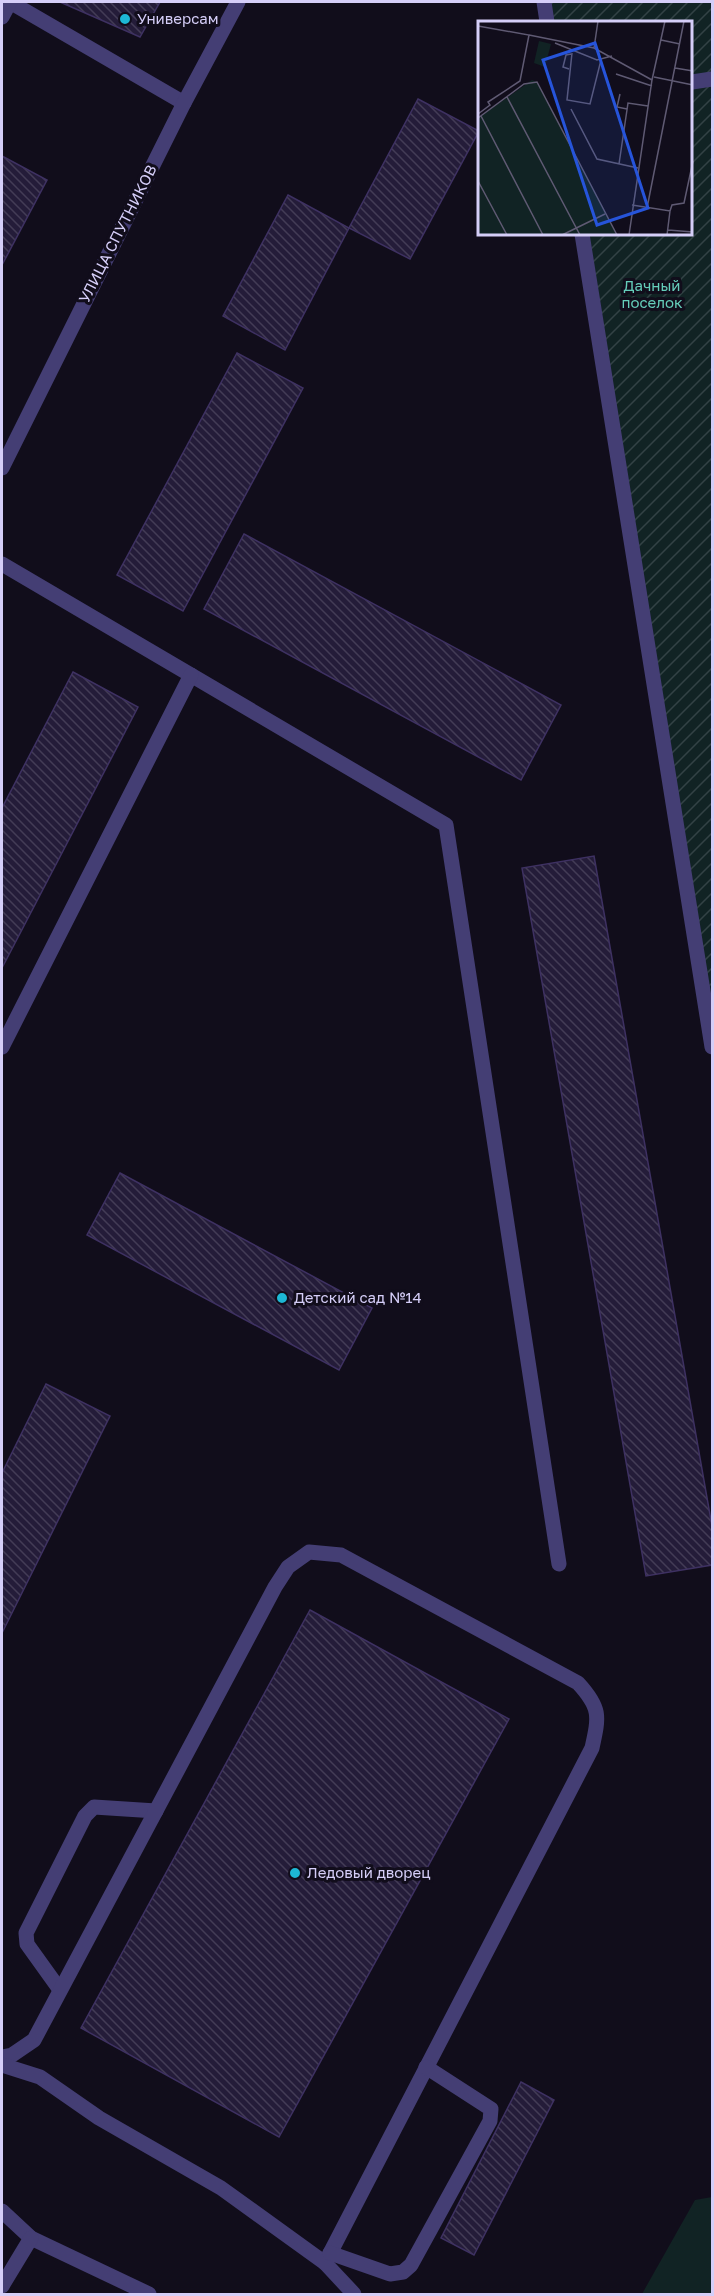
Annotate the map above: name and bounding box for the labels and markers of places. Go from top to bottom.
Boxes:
place label: Универсам [137,9,219,27]
marker: Универсам [118,12,132,26]
place label: Детский сад №14 [294,1288,422,1306]
marker: Детский сад №14 [275,1291,289,1305]
place label: Ледовый дворец [307,1863,430,1881]
marker: Ледовый дворец [288,1866,302,1880]

